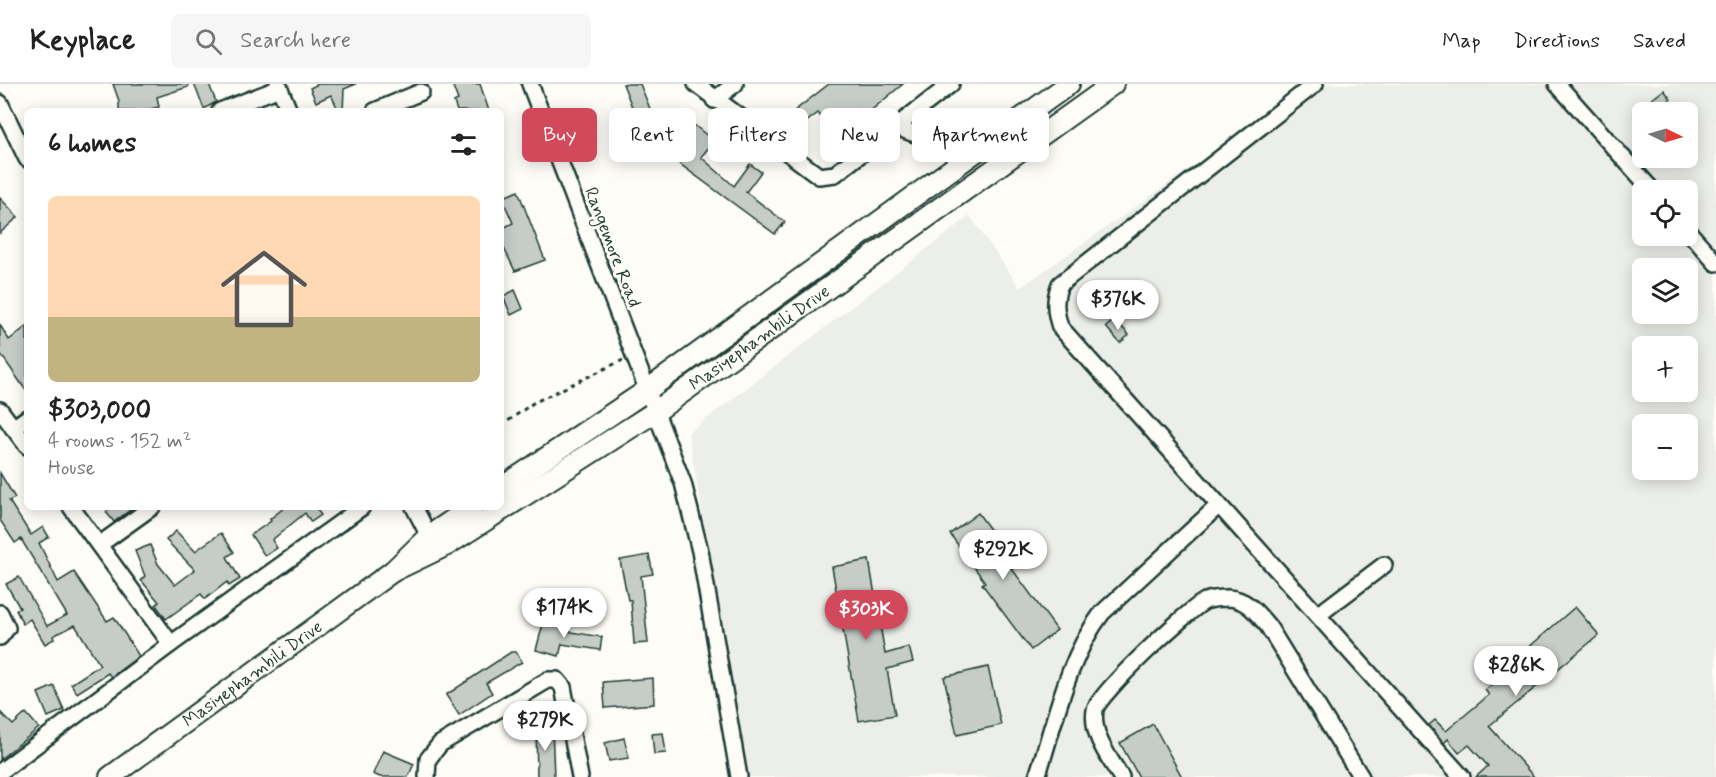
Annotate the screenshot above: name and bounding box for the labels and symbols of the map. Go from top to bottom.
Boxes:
north arrow [1632,102,1698,168]
street label: Rangemore Road [577,184,646,311]
street label: Masiyephambili Drive [685,280,835,397]
pin: $376K [1076,280,1160,331]
pin: $292K [961,530,1045,581]
pin: $174K [522,588,606,639]
pin: $303K [824,590,908,641]
street label: Masiyephambili Drive [178,615,328,733]
pin: $286K [1474,646,1558,697]
pin: $279K [503,701,587,752]

